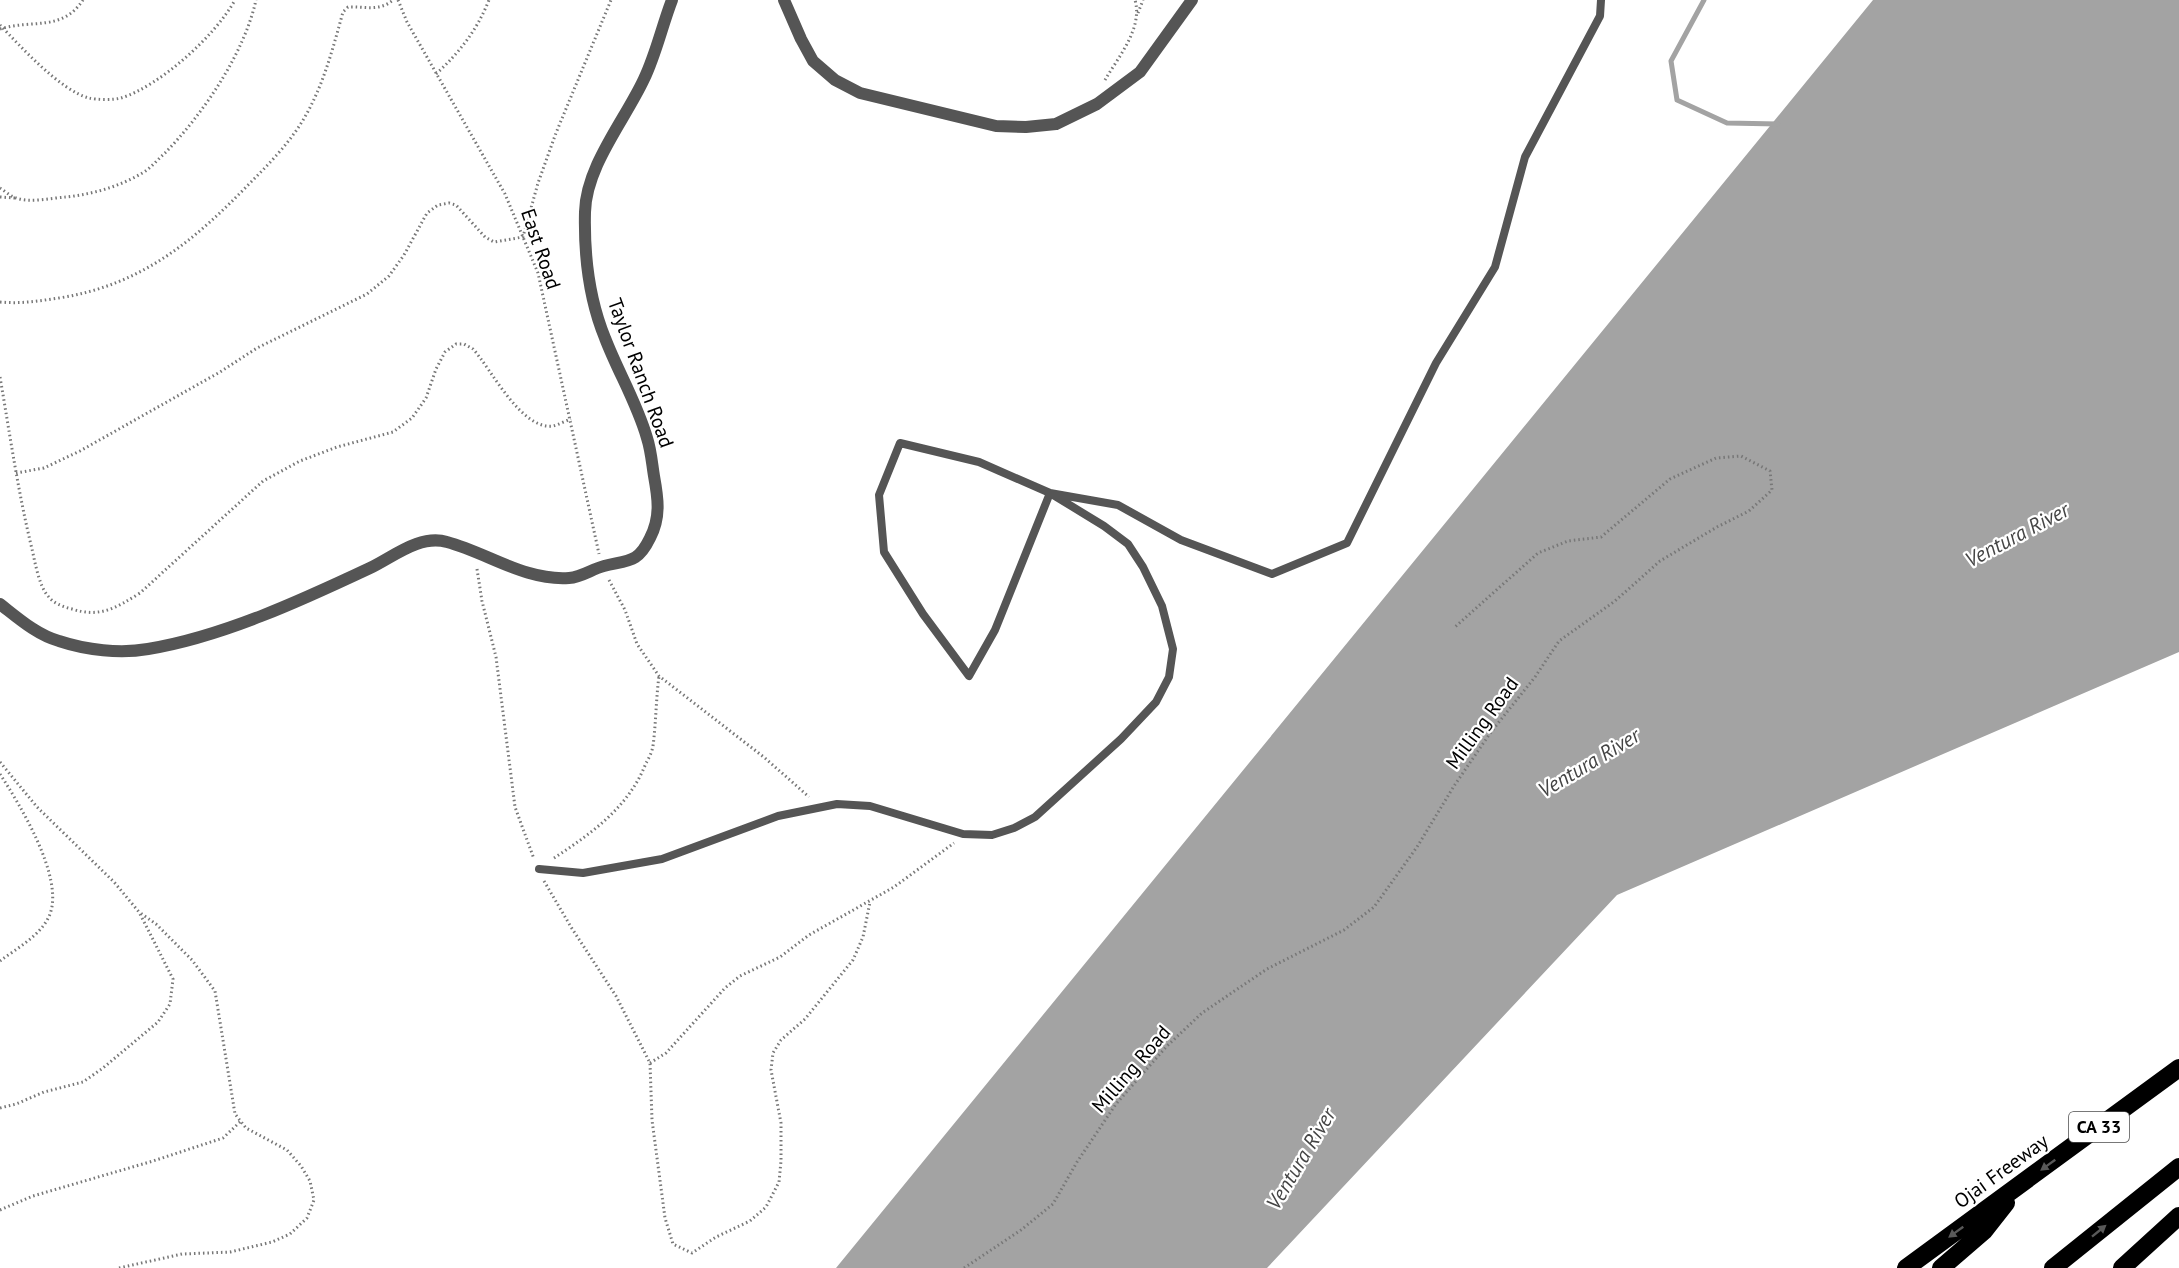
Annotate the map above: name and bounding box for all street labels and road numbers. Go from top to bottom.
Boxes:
street label: East Road [515,205,567,293]
street label: Taylor Ranch Road [602,295,680,451]
street label: Milling Road [1440,672,1524,774]
street label: Milling Road [1086,1020,1176,1118]
road number: CA 33 [2069,1112,2129,1142]
street label: Ojai Freeway [1949,1128,2054,1214]

